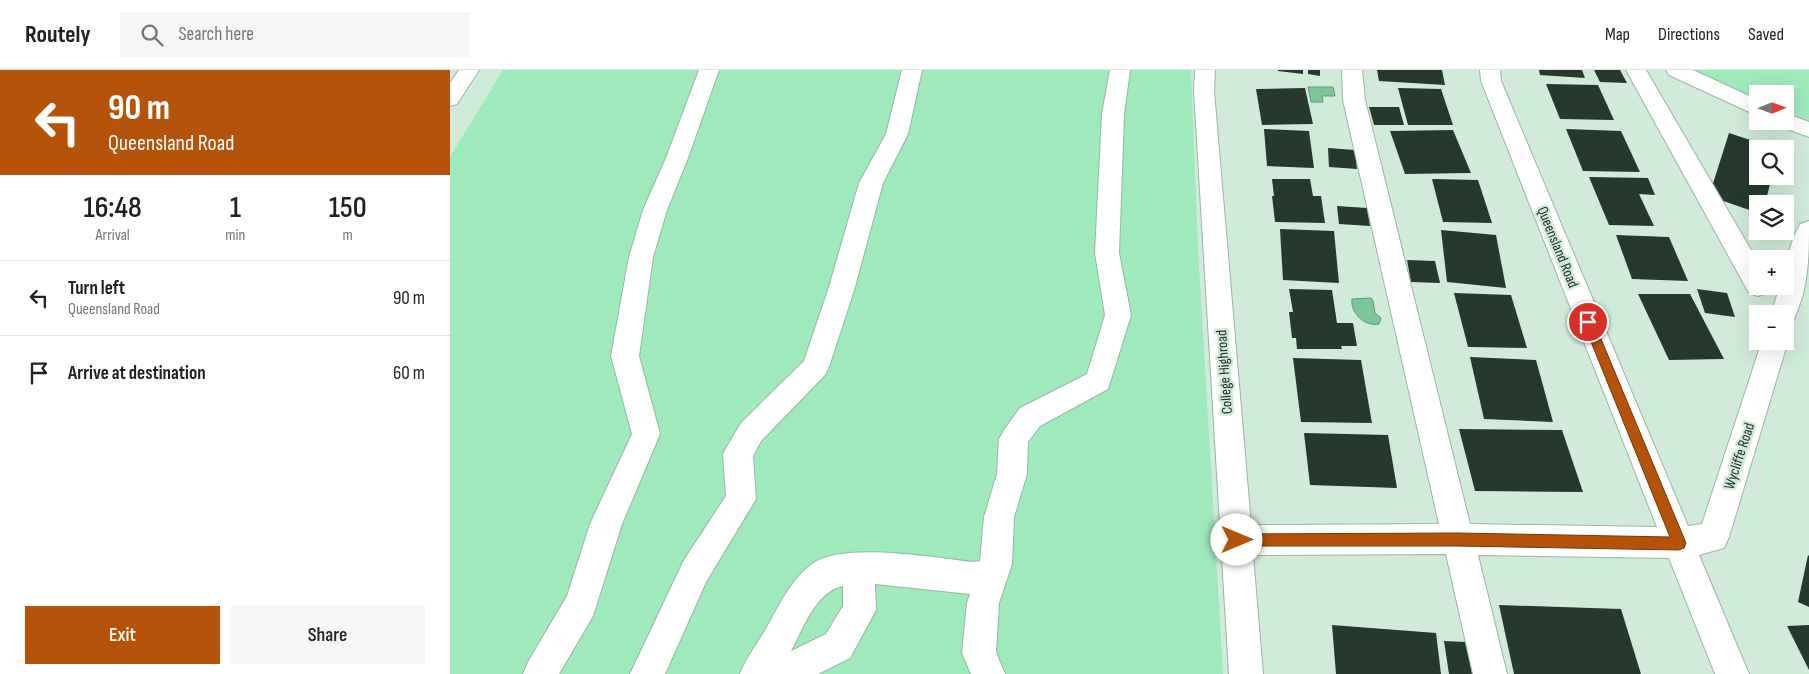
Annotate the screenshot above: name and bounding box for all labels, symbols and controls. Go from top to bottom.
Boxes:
search box [120,12,470,57]
text: Routely [25,20,90,49]
icon: search [138,21,166,49]
text: Search here [178,23,254,46]
text: Map [1605,24,1630,45]
text: Directions [1658,24,1720,45]
text: Saved [1748,24,1784,45]
north arrow [1749,85,1794,130]
map controls [1749,85,1794,350]
text: 90 m [108,87,170,130]
icon: left [25,90,90,155]
text: Queensland Road [108,130,234,157]
button: search [1749,140,1794,185]
text: 16:48 [83,190,142,226]
text: 1 [230,190,241,226]
text: 150 [329,190,367,226]
button: layers [1749,195,1794,240]
street label: Queensland Road [1533,204,1582,291]
text: Arrival [95,226,130,245]
text: min [225,226,245,245]
text: m [343,226,353,245]
button: + [1749,250,1794,295]
text: Turn left [68,277,125,300]
icon: left [25,284,53,312]
text: 90 m [393,287,425,310]
text: Queensland Road [68,300,160,319]
pin [1567,301,1609,343]
button: − [1749,305,1794,350]
icon: arrive [1574,308,1602,336]
street label: College Highroad [1212,329,1237,415]
icon: arrive [25,359,53,387]
text: Arrive at destination [68,362,206,385]
text: 60 m [393,362,425,385]
street label: Wycliffe Road [1720,420,1759,492]
position arrow [1210,513,1262,565]
button: Exit [25,606,220,664]
button: Share [230,606,425,664]

